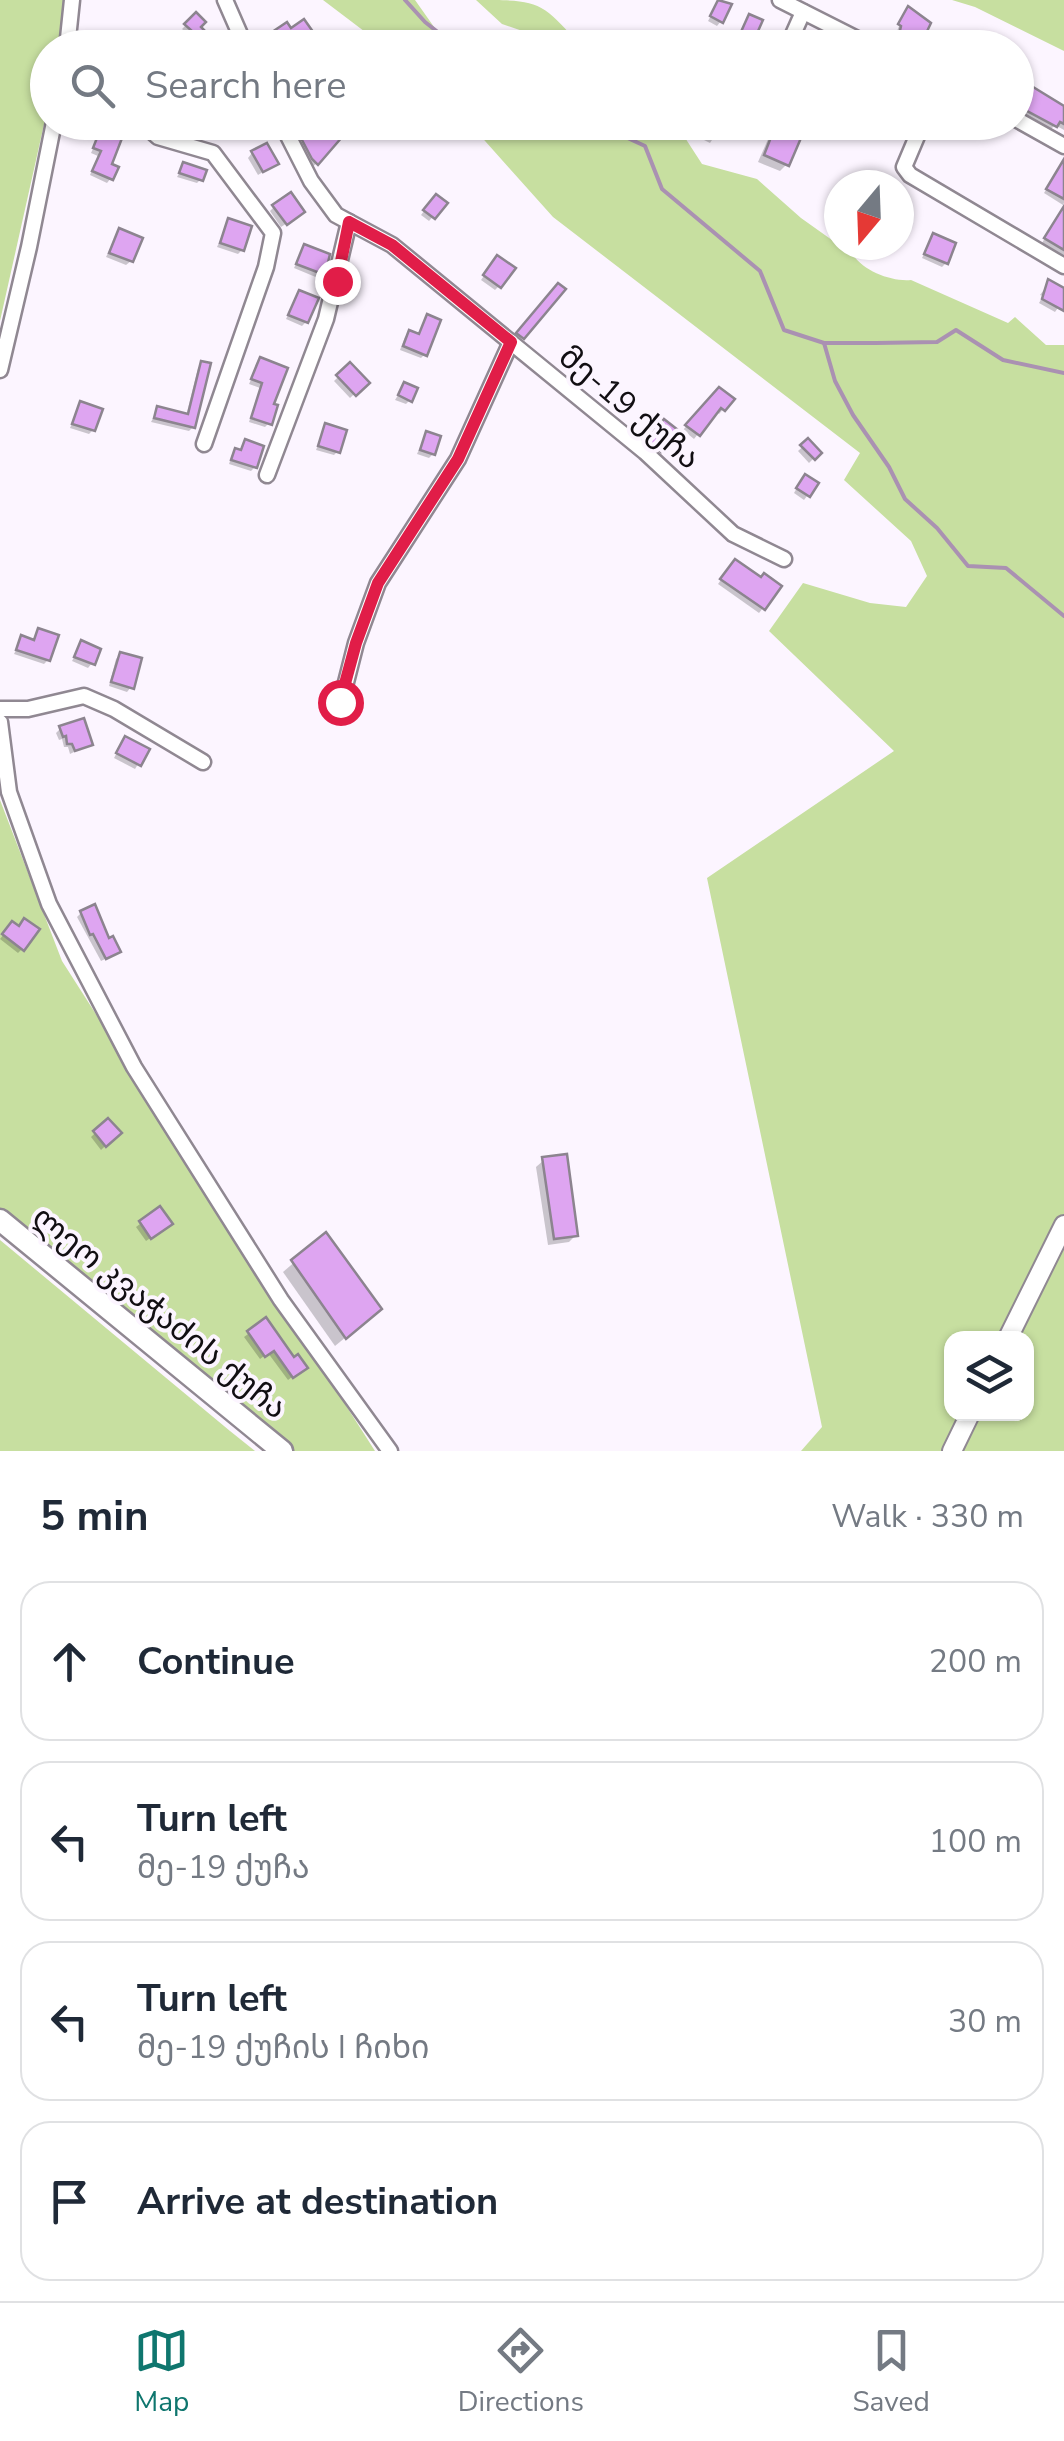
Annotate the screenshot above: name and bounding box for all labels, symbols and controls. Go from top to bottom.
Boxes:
search box [30,30,1034,140]
icon: search [65,58,120,113]
text: Search here [145,60,346,111]
north arrow [824,170,914,260]
route end [315,259,361,305]
street label: მე-19 ქუჩა [550,335,710,479]
route start [318,680,364,726]
street label: ლეო კვაჭაძის ქუჩა [23,1196,296,1429]
map controls [944,1331,1034,1421]
button: layers [944,1331,1034,1421]
text: 5 min [40,1488,149,1545]
text: Walk · 330 m [831,1495,1024,1538]
icon: ahead [42,1634,97,1689]
text: Continue [137,1636,295,1687]
text: 200 m [929,1640,1022,1683]
text: Turn left [137,1793,287,1844]
icon: left [42,1814,97,1869]
text: 100 m [929,1820,1022,1863]
text: მე-19 ქუჩა [137,1846,309,1889]
text: Turn left [137,1973,287,2024]
icon: left [42,1994,97,2049]
text: 30 m [948,2000,1022,2043]
text: მე-19 ქუჩის I ჩიხი [137,2026,429,2069]
icon: arrive [42,2174,97,2229]
text: Arrive at destination [137,2176,498,2227]
tab: Map [134,2323,189,2421]
tab: Directions [458,2323,584,2421]
tab: Saved [852,2323,930,2421]

